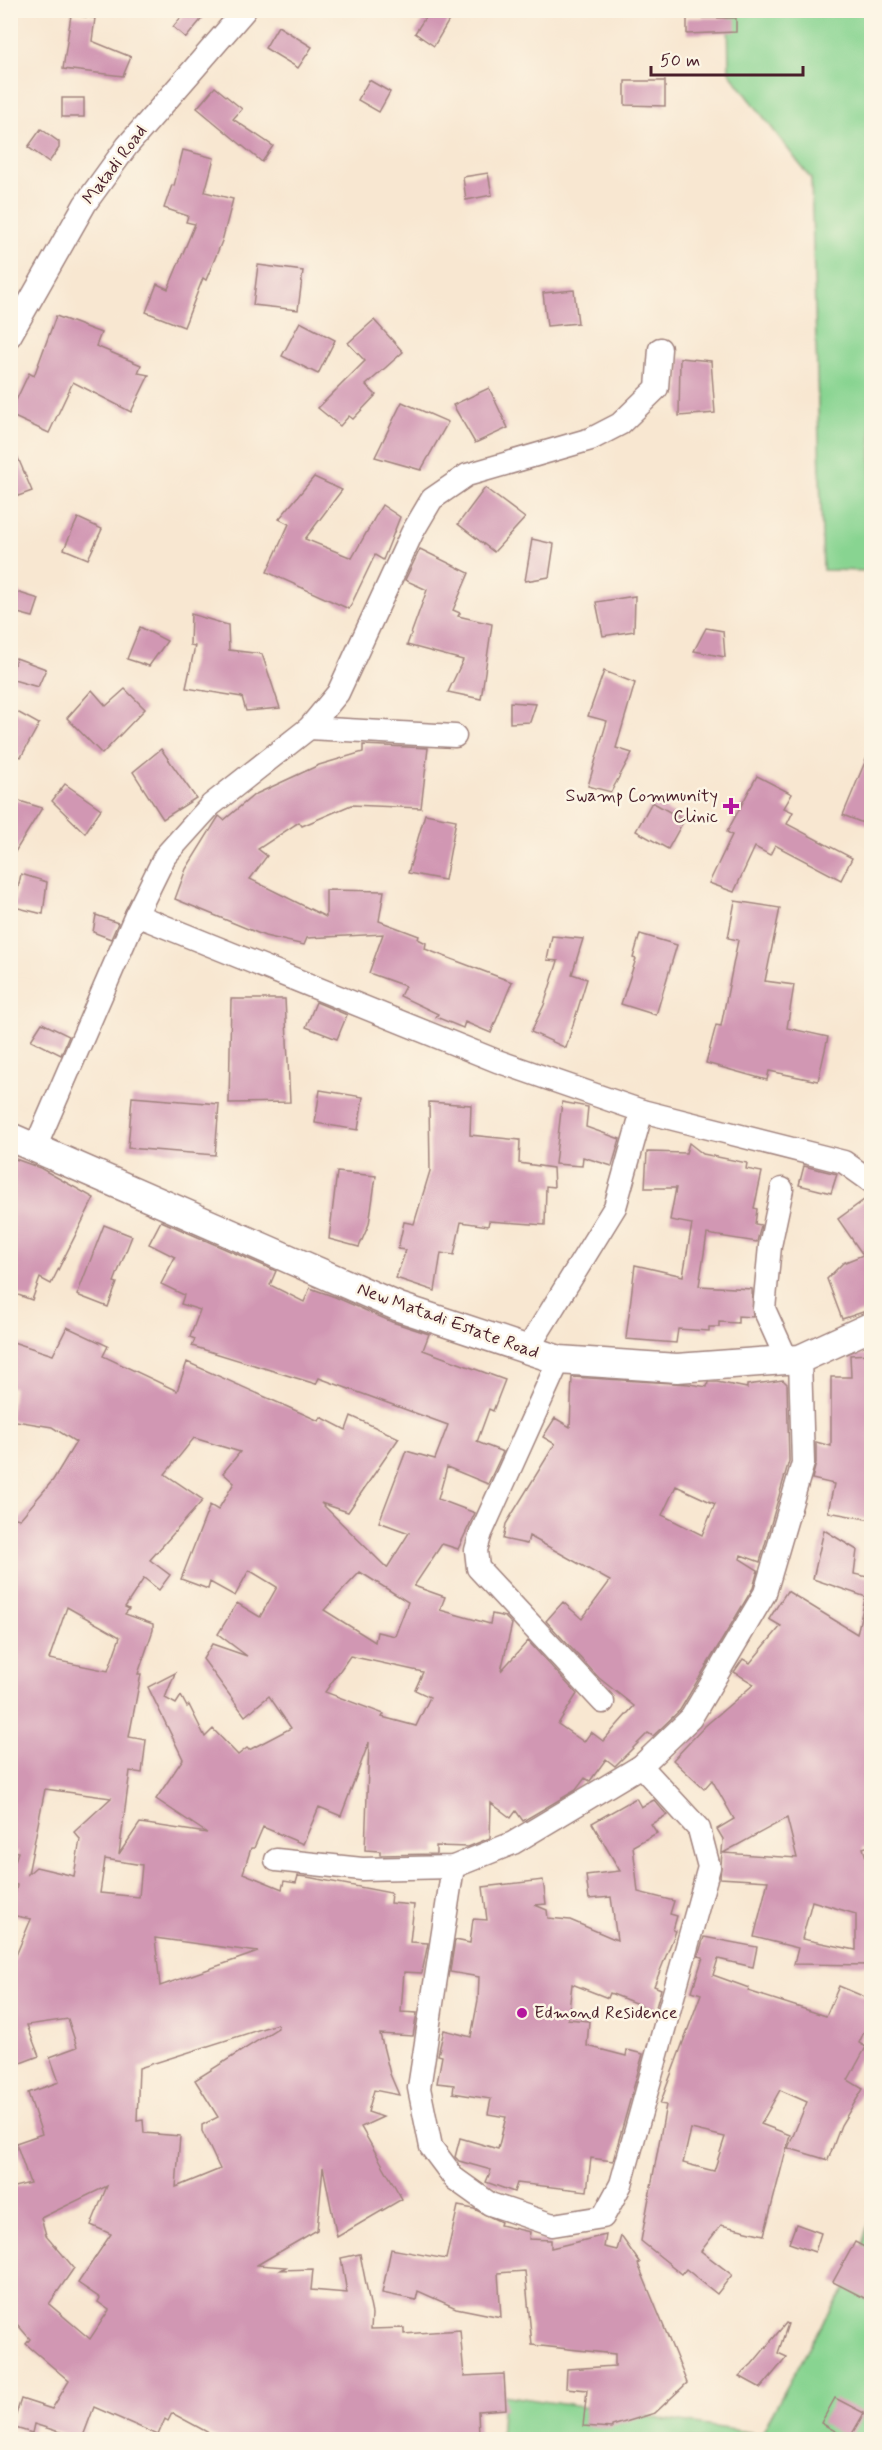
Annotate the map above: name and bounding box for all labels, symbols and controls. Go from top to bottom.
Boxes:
scale bar [651,39,802,77]
text: 50 m [660,49,700,73]
street label: Matadi Road [77,120,153,210]
place label: Swamp Community Clinic [565,784,718,829]
marker: Swamp Community Clinic [722,797,740,815]
street label: New Matadi Estate Road [354,1277,542,1365]
place label: Edmond Residence [534,2001,678,2025]
marker: Edmond Residence [515,2006,529,2020]

